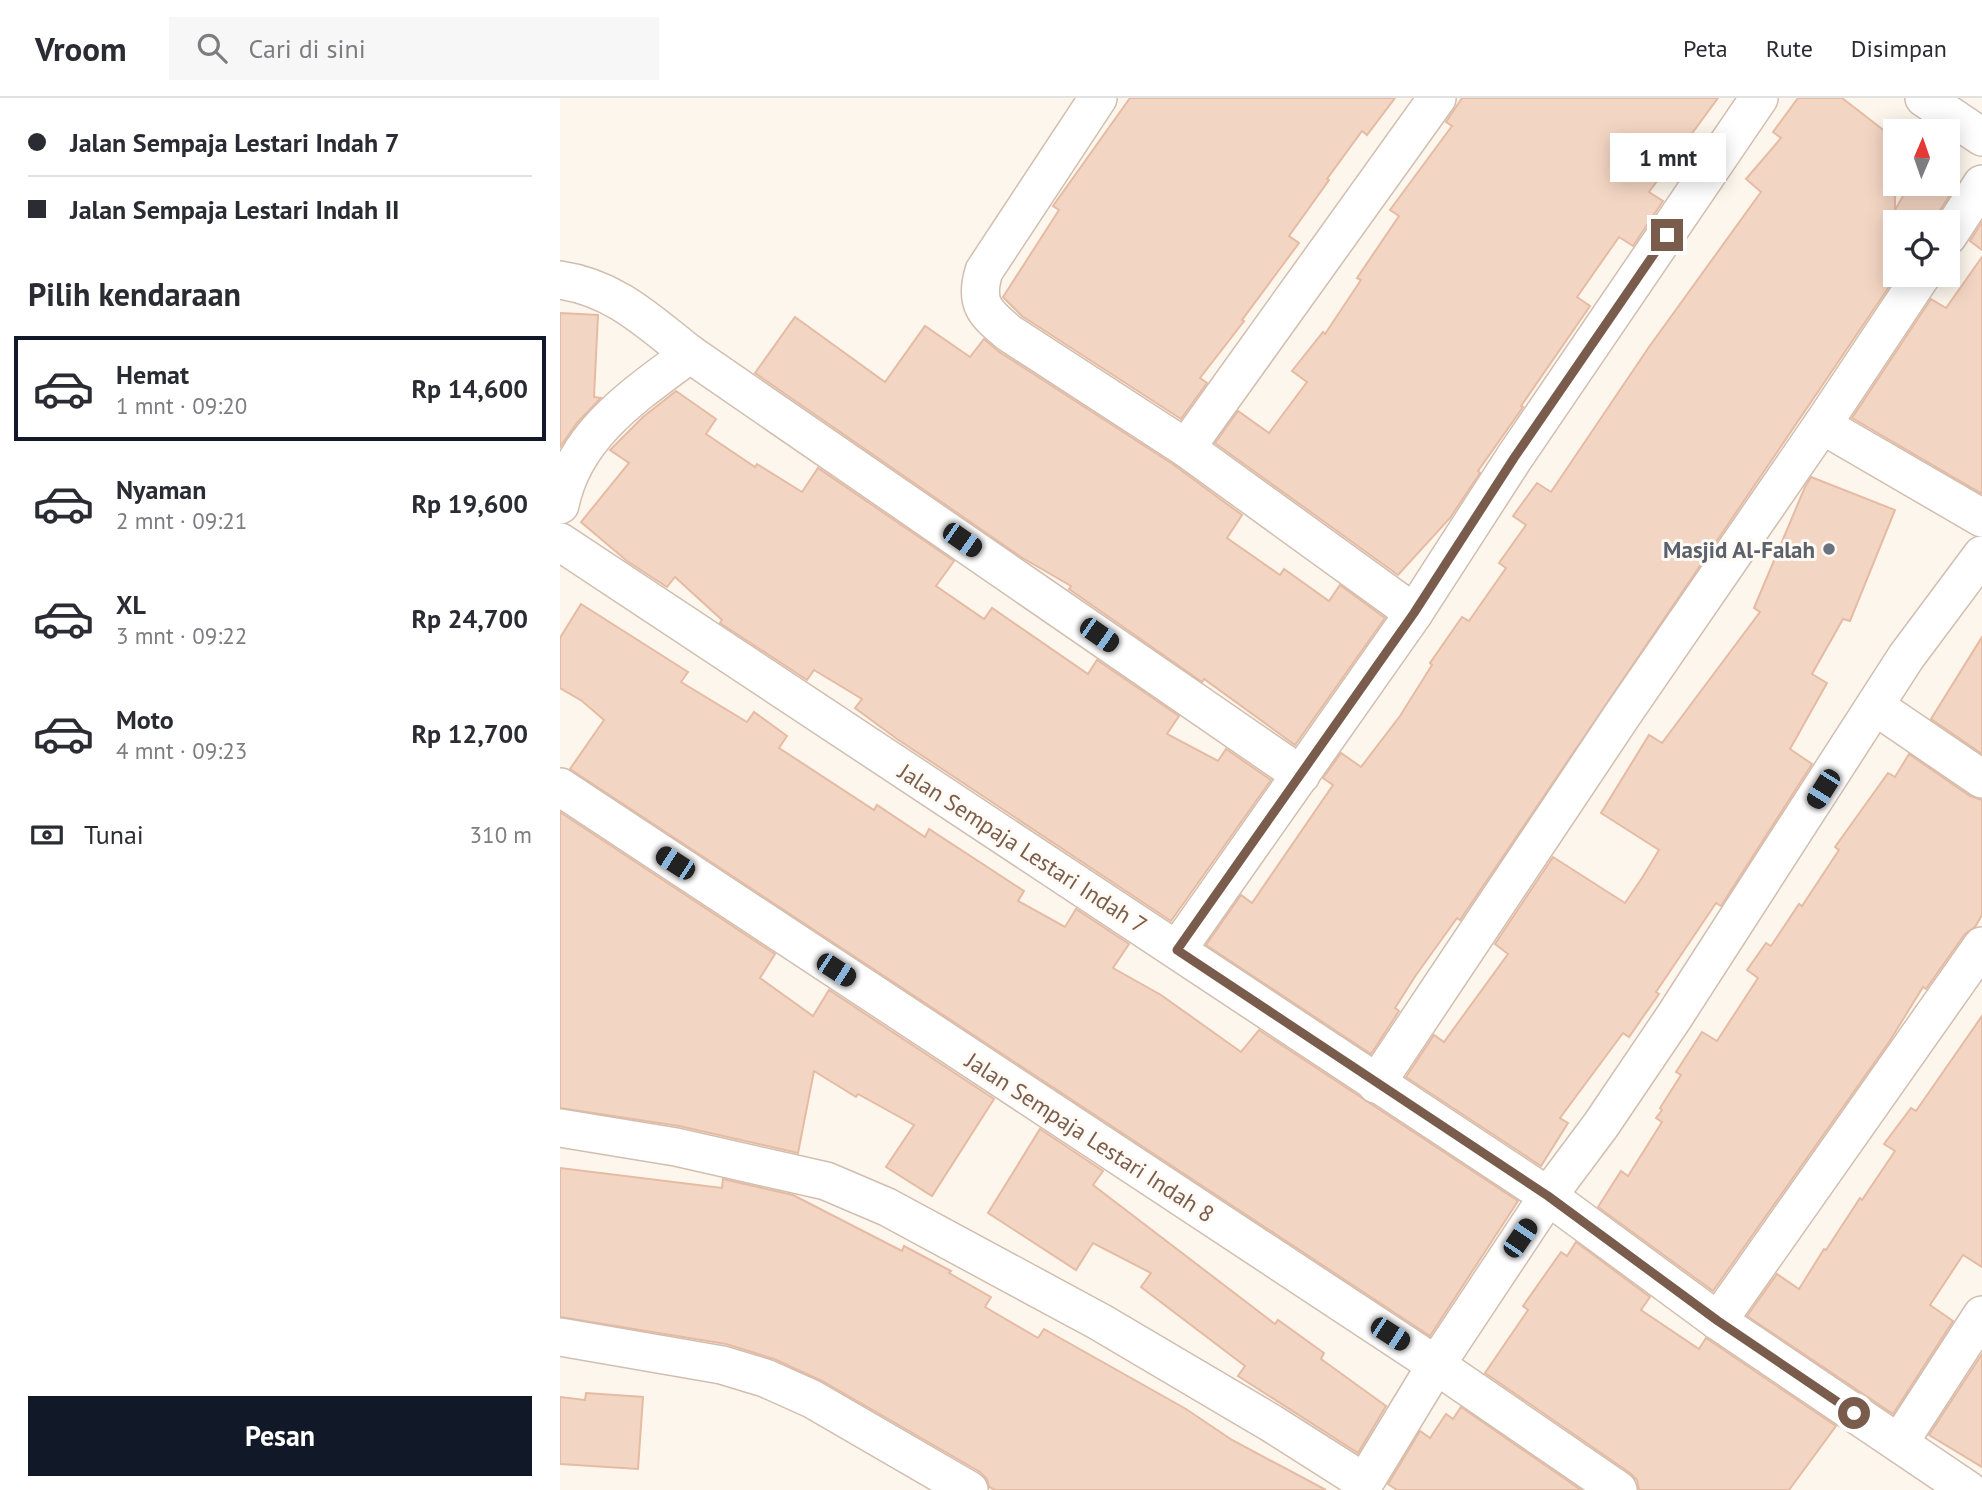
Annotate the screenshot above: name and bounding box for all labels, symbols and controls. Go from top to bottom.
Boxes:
search box [169,17,659,80]
text: Vroom [35,27,127,70]
icon: search [193,29,231,67]
text: Cari di sini [249,32,366,65]
text: Peta [1683,33,1728,64]
text: Rute [1766,33,1813,64]
text: Disimpan [1851,33,1947,64]
north arrow [1883,119,1960,196]
map controls [1883,119,1960,287]
text: Jalan Sempaja Lestari Indah 7 [70,126,399,159]
callout: 1 mnt [1609,134,1725,183]
text: 1 mnt [1639,143,1697,172]
text: Jalan Sempaja Lestari Indah II [70,193,400,226]
button: locate [1883,210,1960,287]
route end [1651,219,1683,251]
text: Pilih kendaraan [28,273,241,315]
icon: car [32,357,95,420]
text: Hemat [116,358,189,391]
text: Rp 14,600 [411,372,528,405]
text: 1 mnt · 09:20 [116,391,247,420]
icon: car [32,472,95,535]
text: Nyaman [116,473,206,506]
text: Rp 19,600 [411,487,528,520]
text: 2 mnt · 09:21 [116,506,247,535]
car [939,519,986,561]
place label: Masjid Al-Falah [1663,535,1815,564]
marker: Masjid Al-Falah [1821,541,1837,557]
icon: car [32,587,95,650]
text: XL [116,588,146,621]
text: Rp 24,700 [411,602,528,635]
car [1076,614,1123,656]
text: 3 mnt · 09:22 [116,621,247,650]
icon: car [32,702,95,765]
text: Moto [116,703,174,736]
text: Rp 12,700 [411,717,528,750]
text: 4 mnt · 09:23 [116,736,247,765]
street label: Jalan Sempaja Lestari Indah 7 [892,756,1153,939]
car [1803,766,1844,812]
icon: cash [28,816,66,854]
text: Tunai [84,818,144,851]
text: 310 m [470,820,532,849]
car [652,843,699,883]
car [813,950,860,990]
street label: Jalan Sempaja Lestari Indah 8 [959,1045,1220,1228]
car [1500,1215,1541,1261]
car [1367,1314,1414,1354]
button: Pesan [28,1396,532,1476]
route start [1838,1397,1870,1429]

